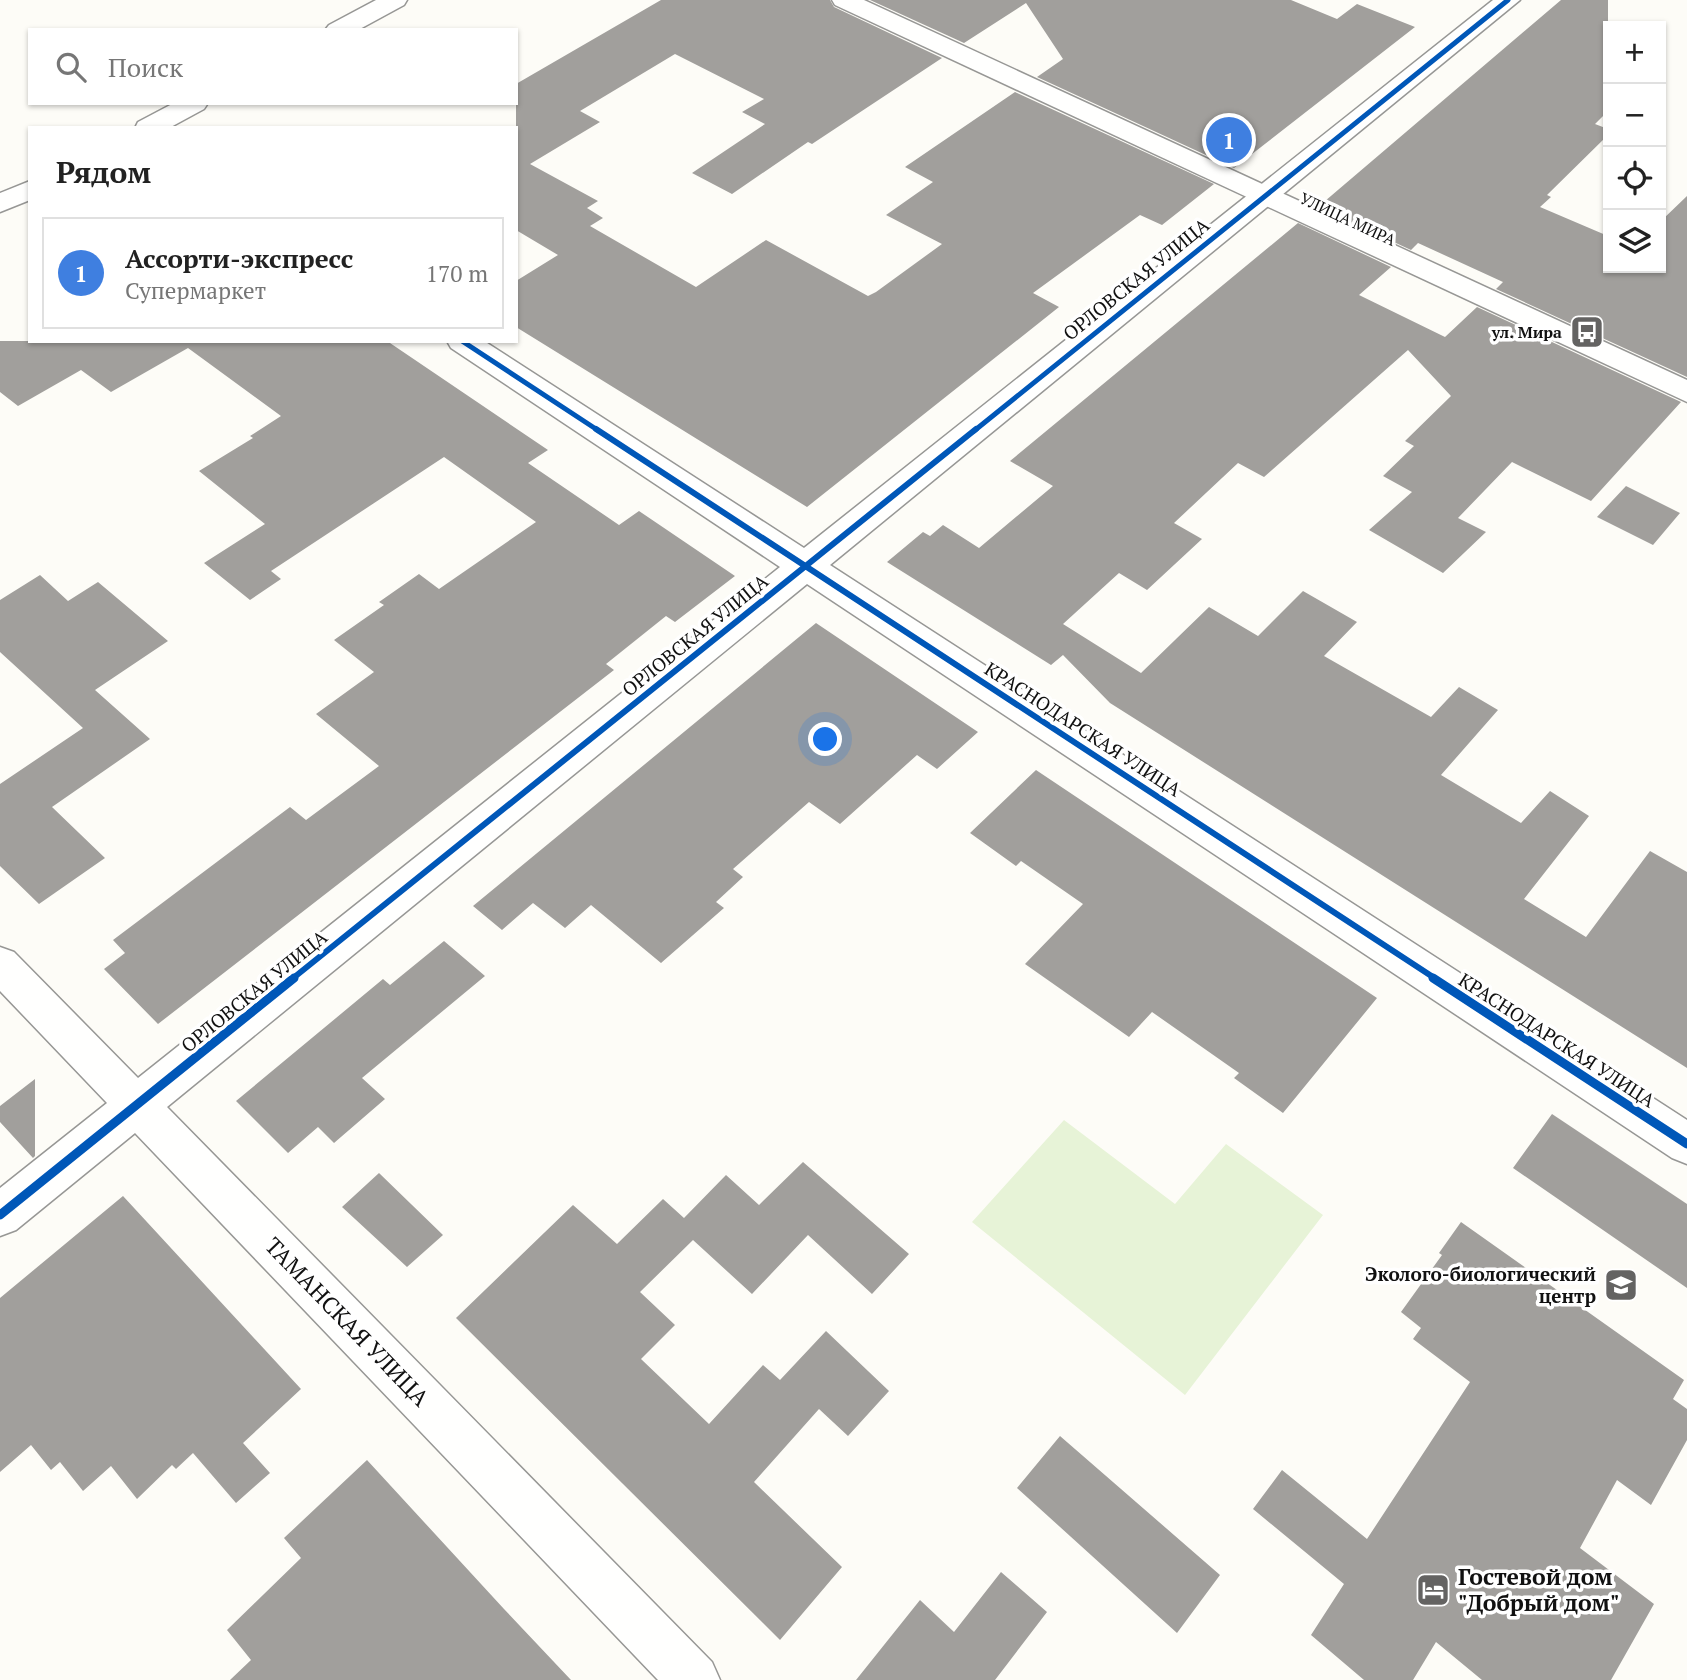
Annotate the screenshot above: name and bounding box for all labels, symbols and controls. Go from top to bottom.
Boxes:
map controls [1603,21,1666,273]
button: + [1603,21,1666,84]
search box [28,28,518,105]
icon: search [52,48,90,86]
text: Поиск [108,50,183,84]
button: − [1603,84,1666,147]
pin: 1 [1206,114,1252,166]
button: locate [1603,147,1666,210]
text: Рядом [56,152,151,192]
street label: УЛИЦА МИРА [1296,187,1400,251]
button: layers [1603,210,1666,273]
street label: ОРЛОВСКАЯ УЛИЦА [1057,212,1214,345]
text: Ассорти-экспресс [125,241,353,275]
text: 1 [75,258,88,289]
text: 170 m [426,258,488,289]
text: Супермаркет [125,275,266,306]
bus stop icon: ул. Мира [1568,313,1606,351]
place label: ул. Мира [1491,321,1562,343]
street label: ОРЛОВСКАЯ УЛИЦА [616,568,773,701]
street label: КРАСНОДАРСКАЯ УЛИЦА [980,656,1186,802]
your location [808,722,842,756]
street label: ОРЛОВСКАЯ УЛИЦА [175,924,332,1057]
street label: КРАСНОДАРСКАЯ УЛИЦА [1454,967,1660,1113]
street label: ТАМАНСКАЯ УЛИЦА [258,1230,436,1413]
place label: Эколого-биологический центр [1365,1261,1596,1308]
school or university icon: Эколого-биологический центр [1602,1266,1640,1304]
place label: Гостевой дом "Добрый дом" [1458,1561,1620,1618]
hotel icon: Гостевой дом "Добрый дом" [1414,1571,1452,1609]

